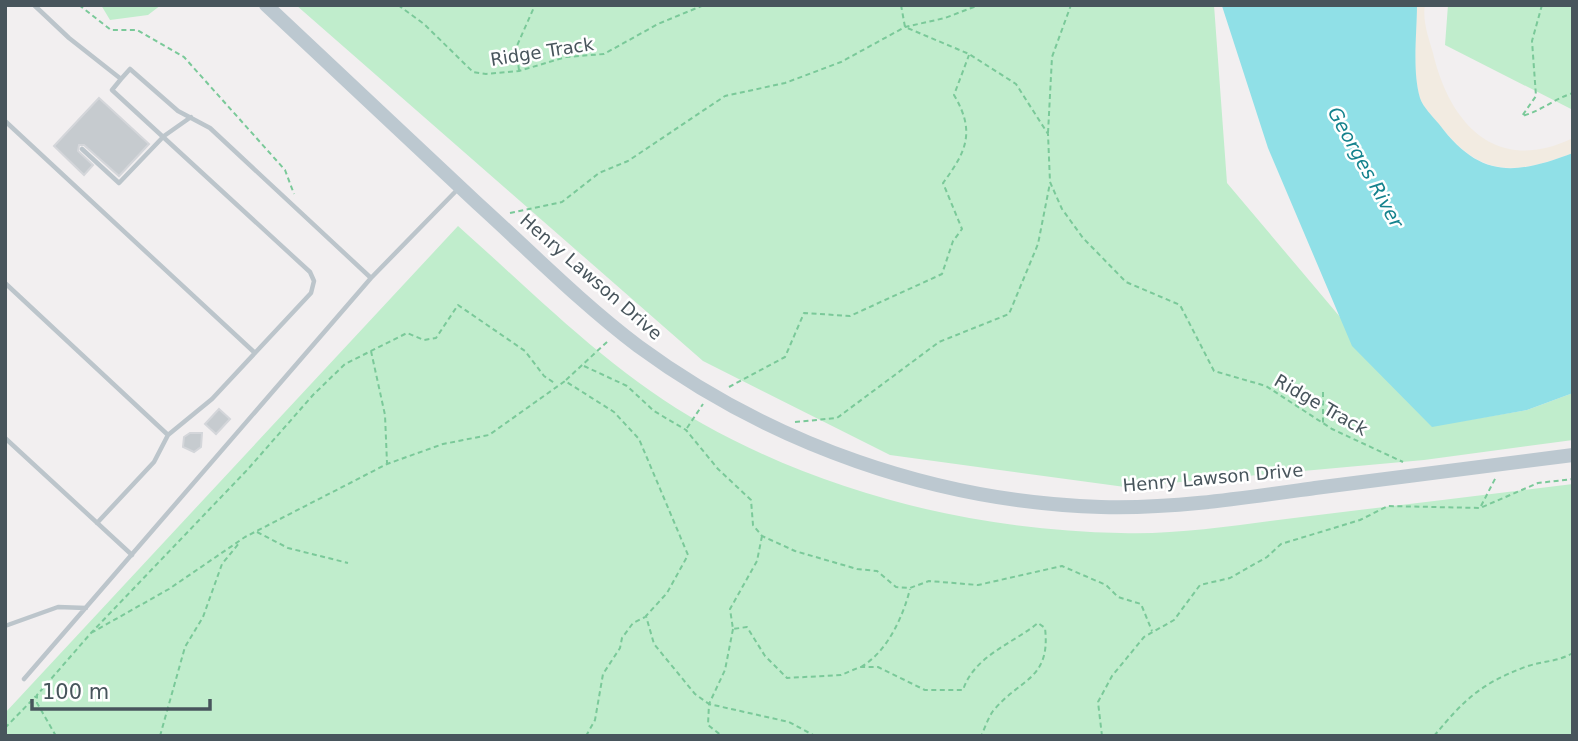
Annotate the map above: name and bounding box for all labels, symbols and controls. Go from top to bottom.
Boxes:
street label: Ridge Track [489,33,596,70]
water label: Georges River [1324,103,1409,232]
street label: Henry Lawson Drive [516,209,667,344]
street label: Ridge Track [1271,369,1372,440]
street label: Henry Lawson Drive [1122,459,1304,496]
scale bar [32,668,210,712]
text: 100 m [42,680,109,704]

